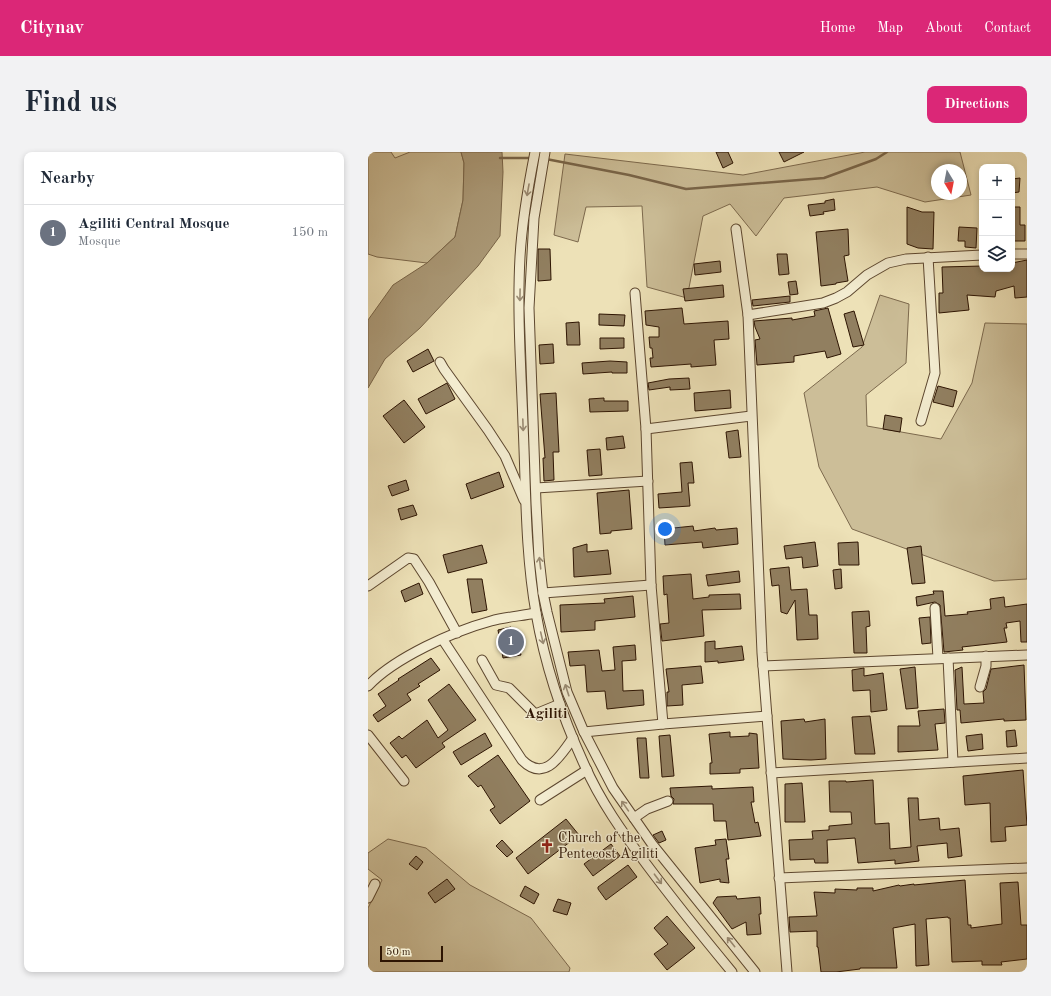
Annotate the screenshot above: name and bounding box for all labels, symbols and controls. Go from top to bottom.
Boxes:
text: Citynav [20,19,84,38]
text: Home [820,21,855,35]
text: Map [877,21,903,35]
text: About [925,21,962,35]
text: Contact [984,21,1031,35]
button: Directions [927,86,1027,123]
text: Find us [24,90,117,118]
north arrow [931,164,967,200]
map controls [979,164,1015,272]
button: + [979,164,1015,200]
text: Nearby [40,170,95,187]
one-way arrow [524,183,532,196]
button: − [979,200,1015,236]
text: Agiliti Central Mosque [78,217,230,232]
text: 1 [49,226,57,239]
text: 150 m [291,226,328,239]
text: Mosque [78,235,120,248]
button: layers [979,236,1015,272]
one-way arrow [516,288,523,301]
one-way arrow [520,418,527,431]
your location [655,519,675,539]
one-way arrow [536,557,544,570]
pin: 1 [498,627,524,657]
one-way arrow [538,631,546,644]
one-way arrow [563,684,570,697]
district label: Agiliti [524,707,568,722]
one-way arrow [621,801,629,812]
place label: Church of the Pentecost Agiliti [558,831,659,861]
church icon: Church of the Pentecost Agiliti [539,838,555,854]
one-way arrow [653,874,662,885]
one-way arrow [726,936,735,947]
scale bar [380,944,443,963]
text: 50 m [386,947,411,958]

